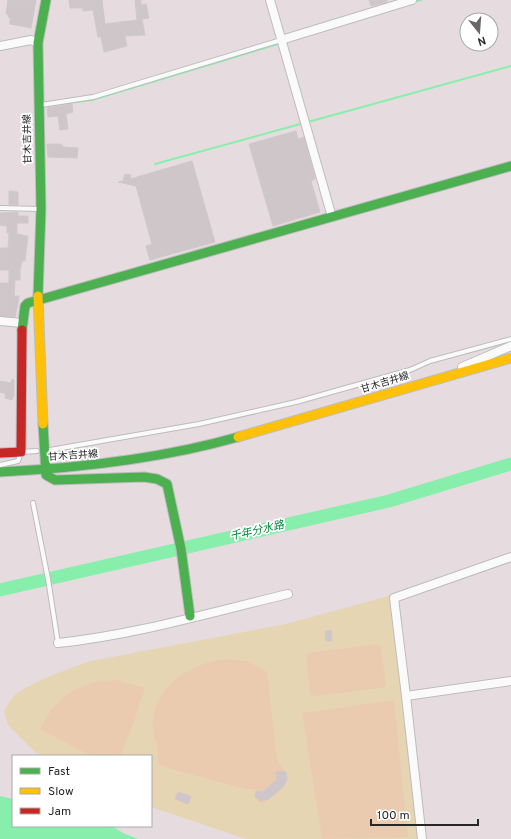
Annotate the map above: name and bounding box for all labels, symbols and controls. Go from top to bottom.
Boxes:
north arrow [459,12,499,52]
text: N [476,33,487,48]
street label: 甘木吉井線 [21,114,35,164]
street label: 甘木吉井線 [359,369,411,397]
street label: 甘木吉井線 [48,448,98,464]
water label: 千年分水路 [229,518,286,544]
legend [12,755,152,827]
text: Fast [48,764,70,780]
text: Slow [48,784,74,800]
scale bar [371,801,478,827]
text: Jam [48,804,71,820]
text: 100 m [377,808,410,824]

